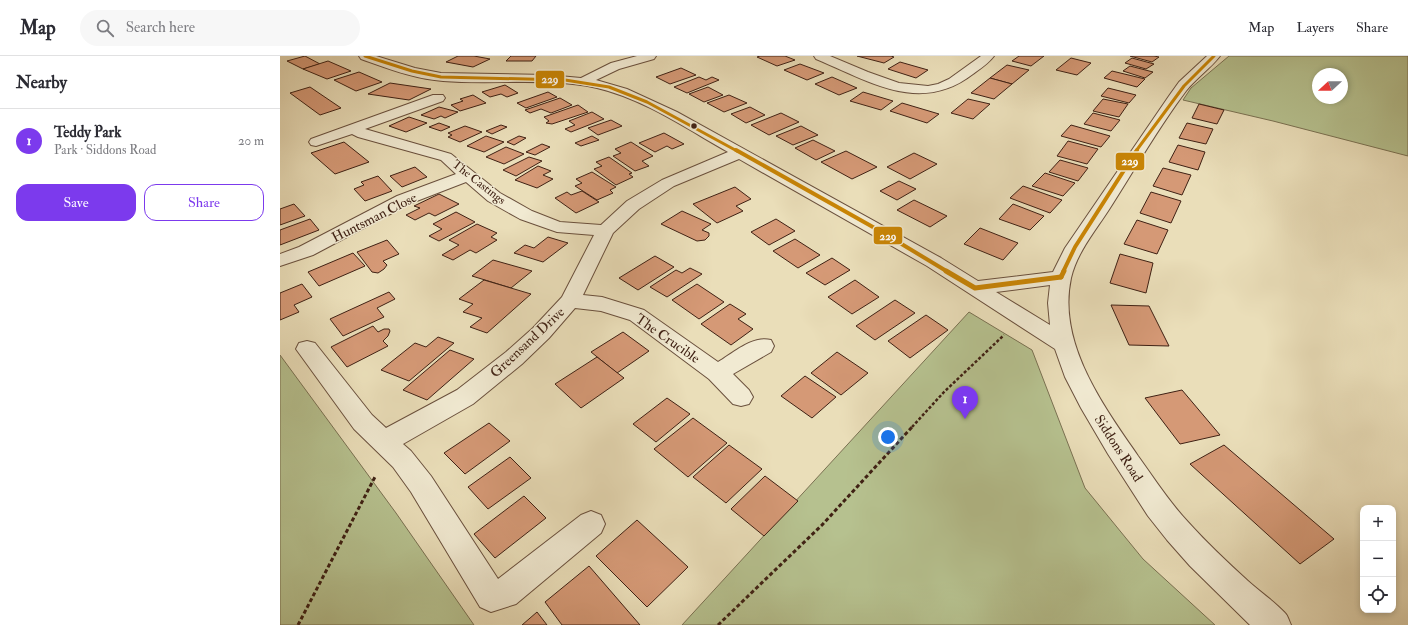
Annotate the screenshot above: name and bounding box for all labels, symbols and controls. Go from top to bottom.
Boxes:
search box [80,10,360,46]
text: Map [20,16,56,40]
icon: search [94,17,116,39]
text: Search here [126,18,195,37]
text: Map [1248,19,1274,36]
text: Layers [1296,19,1334,36]
text: Share [1356,19,1388,36]
north arrow [1312,68,1348,104]
line badge: 229 [535,70,565,89]
text: Nearby [16,72,67,93]
text: 229 [542,73,559,86]
unlabelled marker [689,121,699,131]
text: Teddy Park [54,123,121,142]
text: 1 [27,133,31,149]
text: 20 m [238,133,264,149]
text: Park · Siddons Road [54,142,156,158]
line badge: 229 [1115,152,1145,171]
text: 229 [1122,155,1139,168]
street label: The Castings [449,157,508,208]
button: Save [16,184,136,221]
button: Share [144,184,264,221]
street label: Huntsman Close [329,189,420,246]
line badge: 229 [873,226,903,245]
text: 229 [880,230,897,243]
street label: Greensand Drive [487,303,568,381]
street label: The Crucible [632,310,703,367]
pin: 1 [952,386,978,419]
street label: Siddons Road [1091,412,1147,485]
your location [878,427,898,447]
map controls [1360,505,1396,613]
button: + [1360,505,1396,541]
button: − [1360,541,1396,577]
button: locate [1360,577,1396,613]

